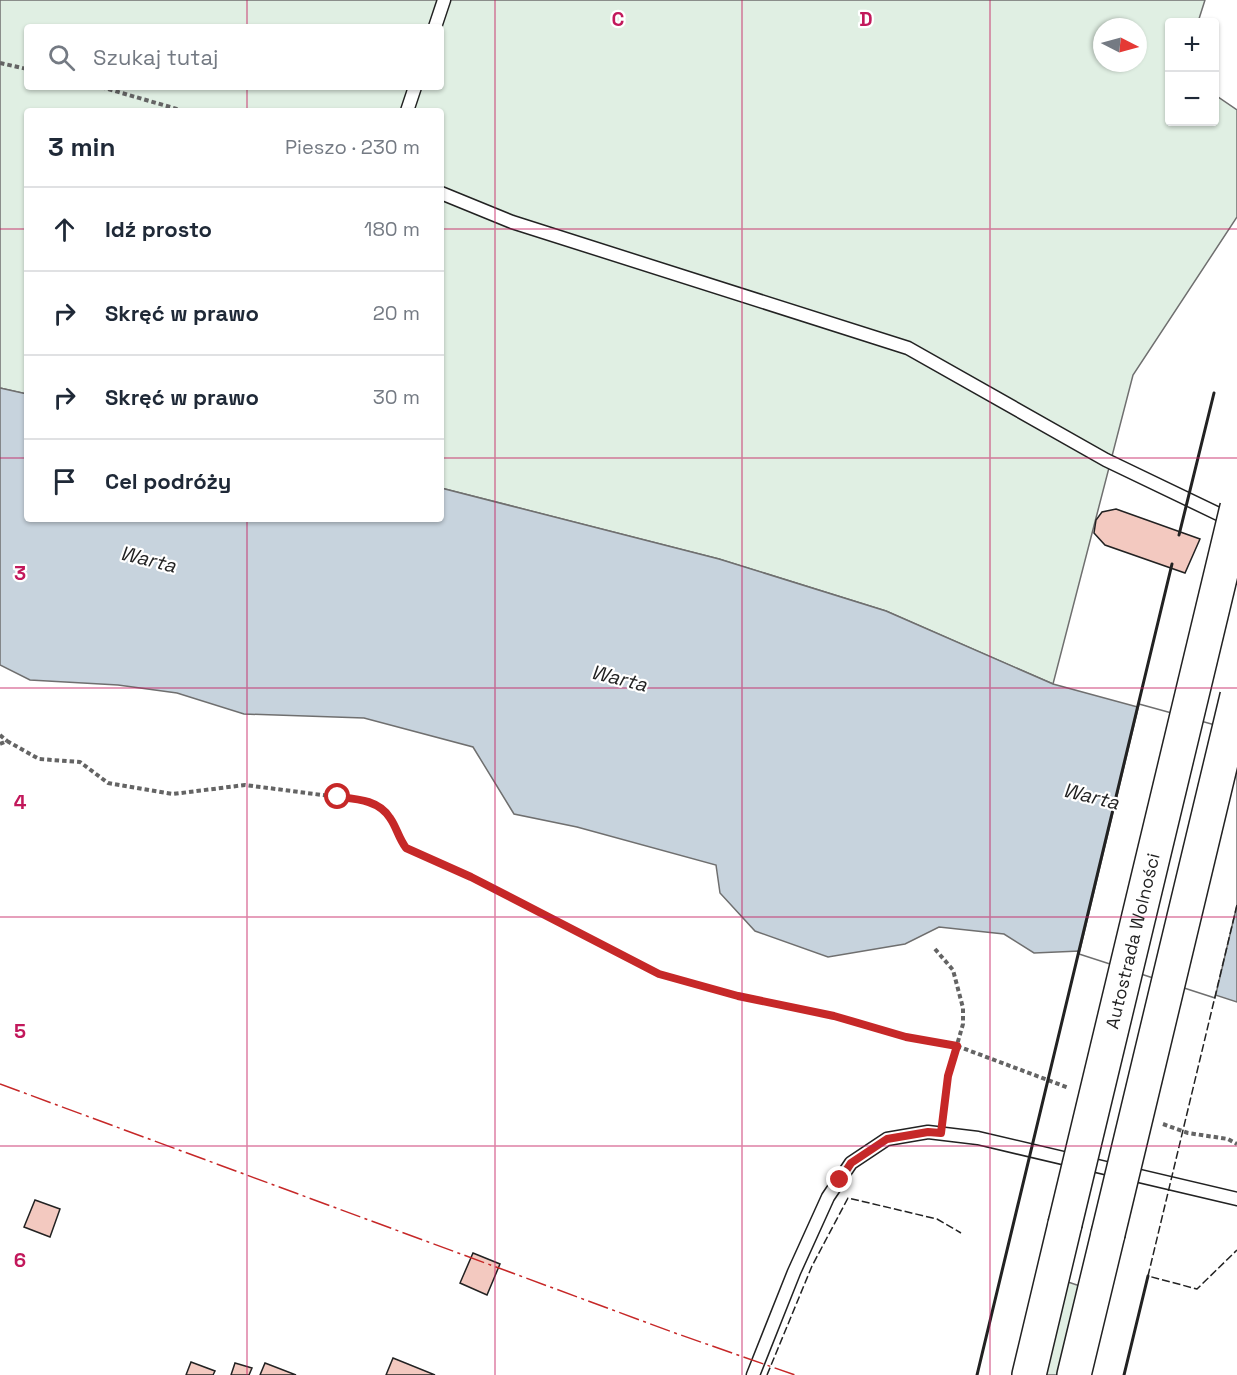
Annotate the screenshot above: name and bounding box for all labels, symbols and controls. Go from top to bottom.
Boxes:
text: C [612,6,625,32]
text: D [859,6,873,32]
north arrow [1093,18,1147,72]
map controls [1165,18,1219,126]
button: + [1165,18,1219,72]
search box [24,24,444,90]
icon: search [45,41,78,74]
text: Szukaj tutaj [93,43,218,71]
button: − [1165,72,1219,126]
text: 3 min [48,130,116,164]
text: Pieszo · 230 m [285,134,420,160]
icon: ahead [48,213,81,246]
text: Idź prosto [105,215,212,243]
text: 180 m [364,216,420,242]
icon: right [48,297,81,330]
text: Skręć w prawo [105,299,259,327]
text: 20 m [373,300,420,326]
icon: right [48,381,81,414]
text: Skręć w prawo [105,383,259,411]
text: 30 m [373,384,420,410]
icon: arrive [48,465,81,498]
text: Cel podróży [105,467,231,495]
water label: Warta [117,539,179,579]
text: 3 [14,560,26,586]
water label: Warta [588,658,650,698]
water label: Warta [1060,776,1122,816]
route start [324,783,350,809]
text: 4 [14,789,27,815]
street label: Autostrada Wolności [1100,851,1165,1031]
text: 5 [14,1018,26,1044]
route end [826,1166,852,1192]
text: 6 [14,1247,26,1273]

